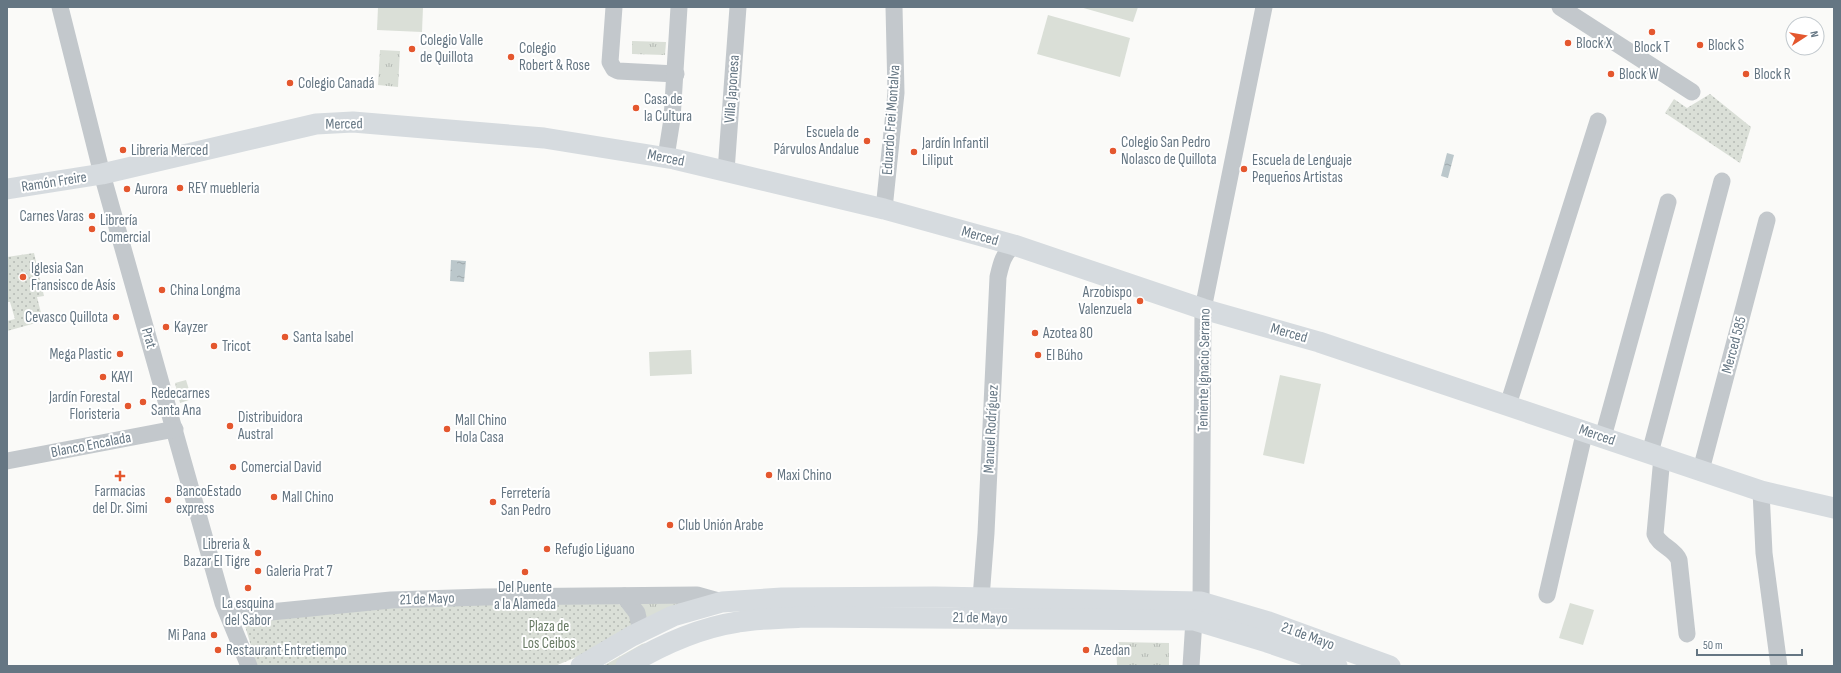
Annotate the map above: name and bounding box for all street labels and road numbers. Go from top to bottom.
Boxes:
street label: Villa Japonesa [720,54,744,124]
street label: Eduardo Frei Montalva [878,64,904,176]
street label: Merced [325,114,363,134]
street label: Merced [646,145,686,171]
street label: Ramón Freire [20,167,88,197]
street label: Merced [959,222,1001,250]
street label: Teniente Ignacio Serrano [1193,308,1215,432]
street label: Merced 585 [1717,314,1751,376]
street label: Merced [1268,319,1310,347]
street label: Prat [137,325,161,351]
street label: Manuel Rodríguez [979,384,1003,474]
street label: Merced [1576,420,1618,450]
street label: Blanco Encalada [49,428,133,462]
street label: 21 de Mayo [399,589,455,609]
street label: 21 de Mayo [952,608,1008,628]
street label: 21 de Mayo [1279,618,1337,654]

